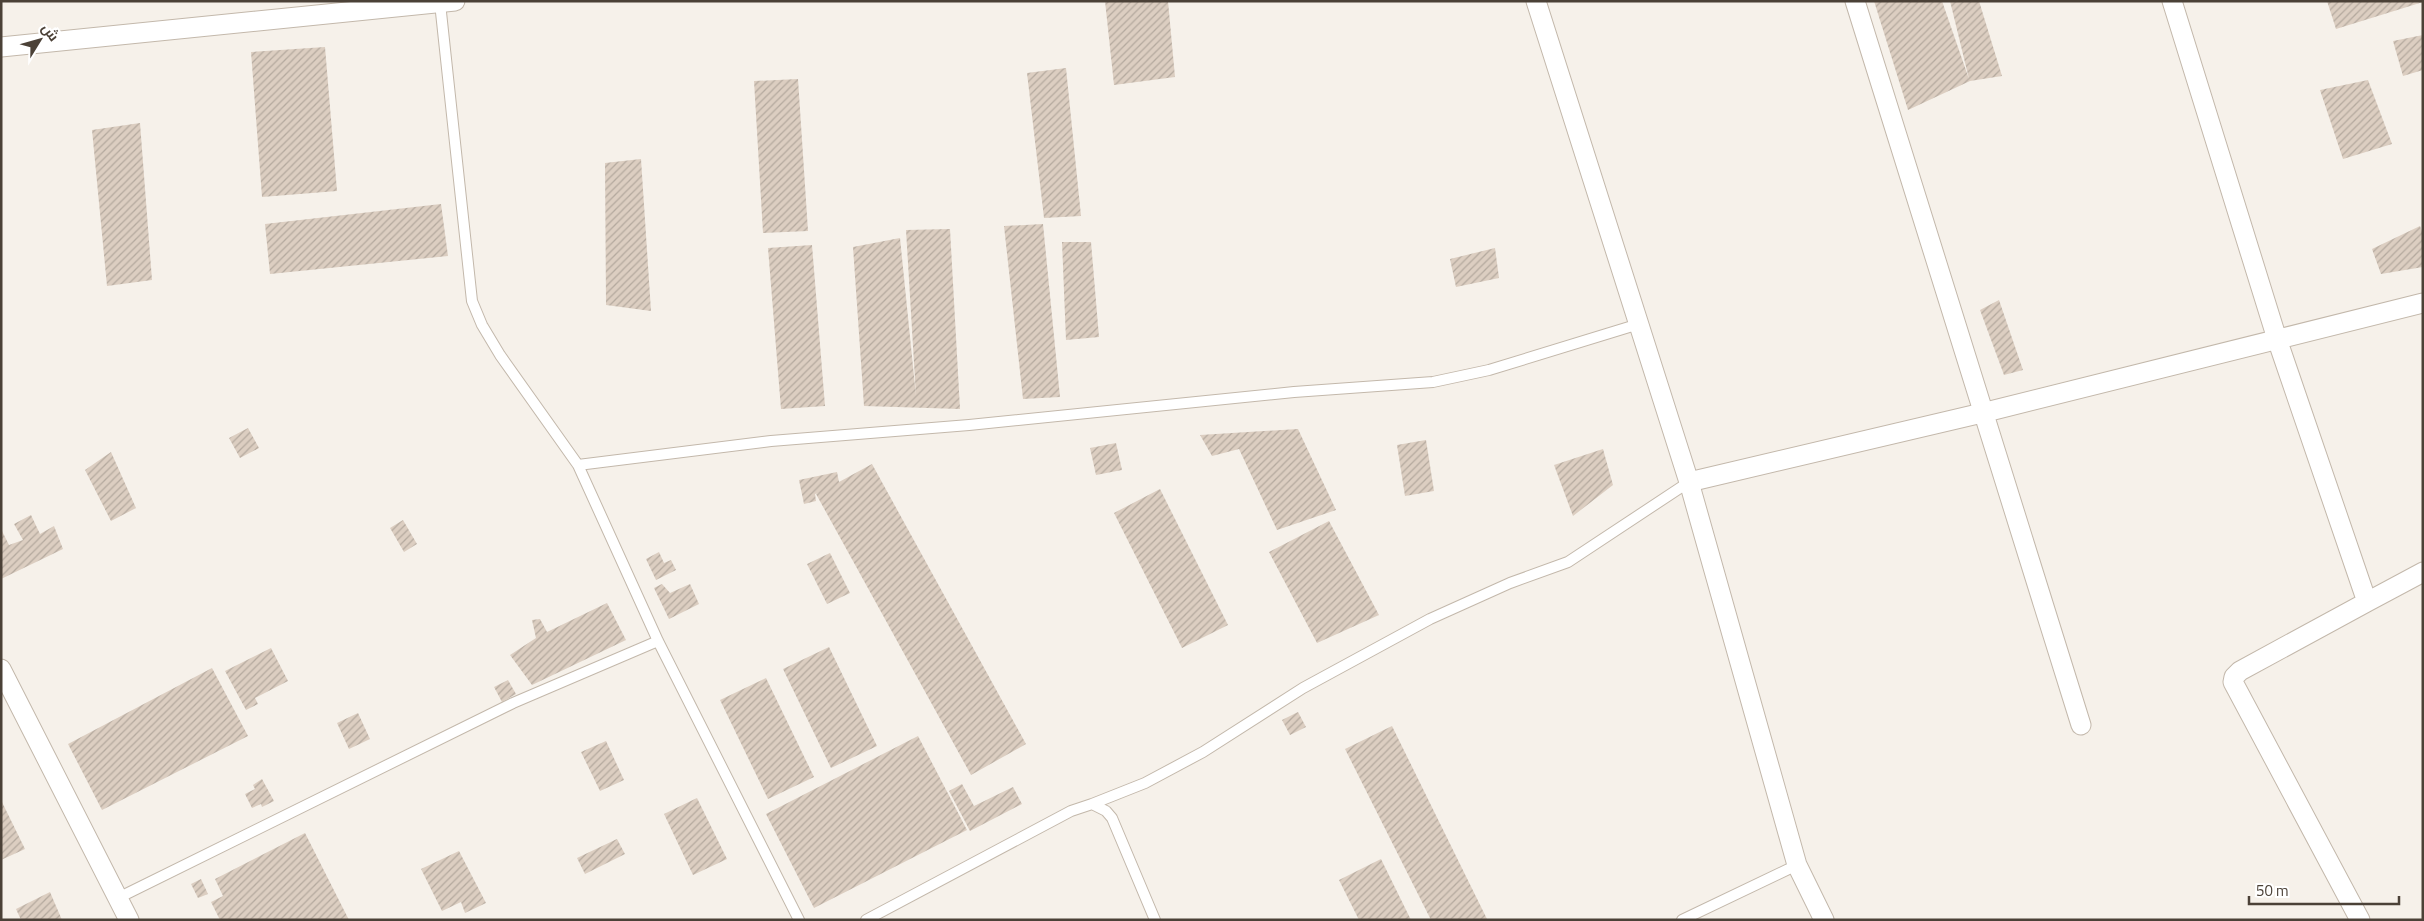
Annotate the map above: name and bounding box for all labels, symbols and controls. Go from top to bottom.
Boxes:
north arrow [15,15,65,65]
text: ش [37,18,65,45]
scale bar [2249,874,2399,906]
text: 50 m [2256,879,2289,902]

